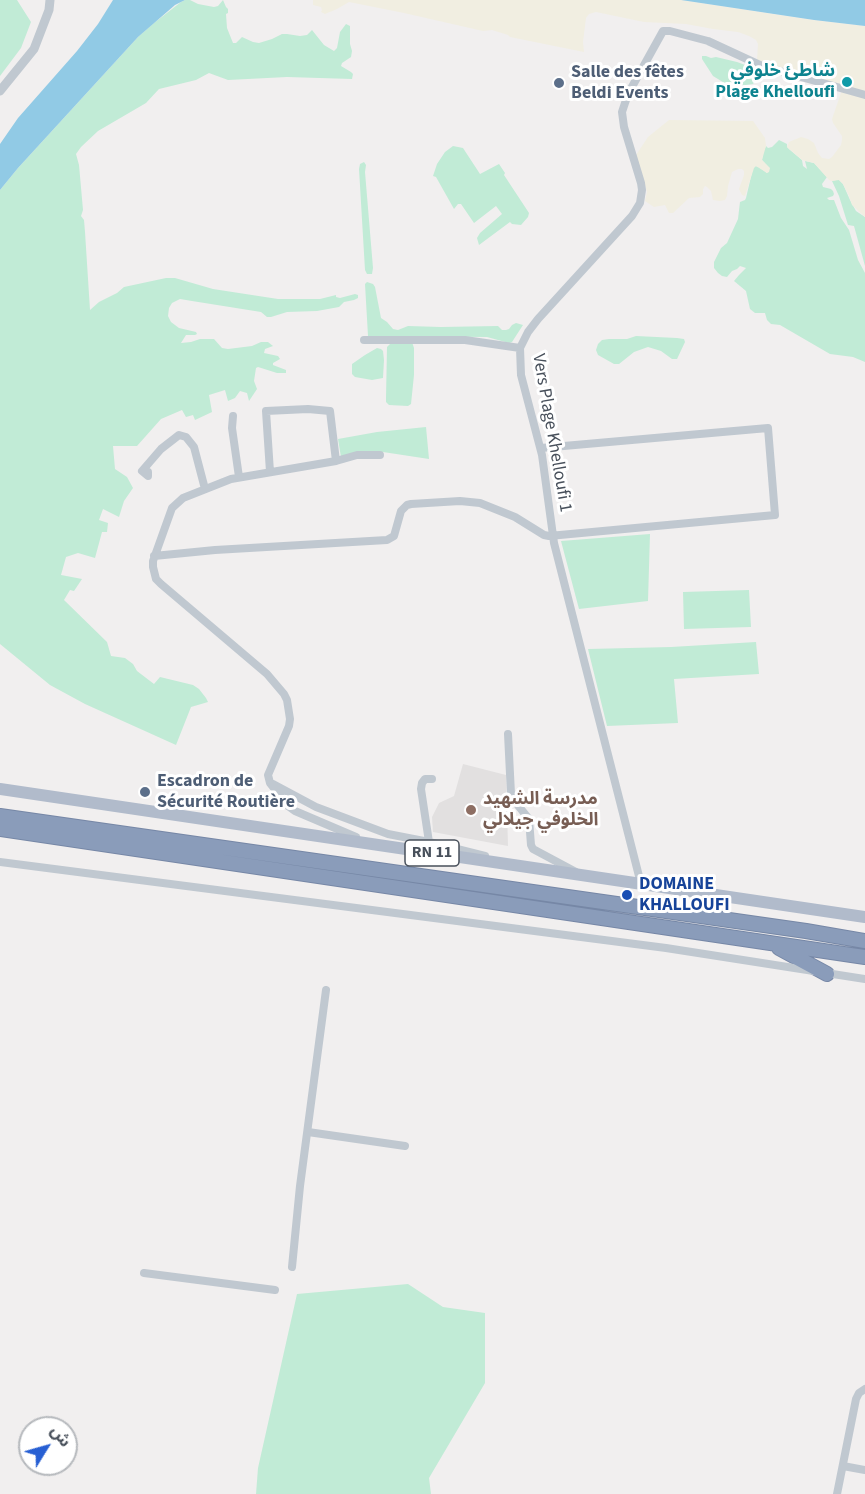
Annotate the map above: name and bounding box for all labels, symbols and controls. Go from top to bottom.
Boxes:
place label: شاطئ خلوفي Plage Khelloufi [715,61,835,104]
place label: Salle des fêtes Beldi Events [571,62,684,104]
marker: شاطئ خلوفي Plage Khelloufi [840,75,854,89]
marker: Salle des fêtes Beldi Events [552,76,566,90]
street label: Vers Plage Khelloufi 1 [526,352,576,514]
place label: Escadron de Sécurité Routière [157,771,295,814]
marker: Escadron de Sécurité Routière [138,785,152,799]
place label: مدرسة الشهيد الخلوفي جيلالي [483,789,598,832]
marker: مدرسة الشهيد الخلوفي جيلالي [464,803,478,817]
road number: RN 11 [405,840,459,866]
place label: DOMAINE KHALLOUFI [639,874,730,916]
marker: DOMAINE KHALLOUFI [620,888,634,902]
north arrow [18,1416,78,1476]
text: ش [45,1421,76,1452]

